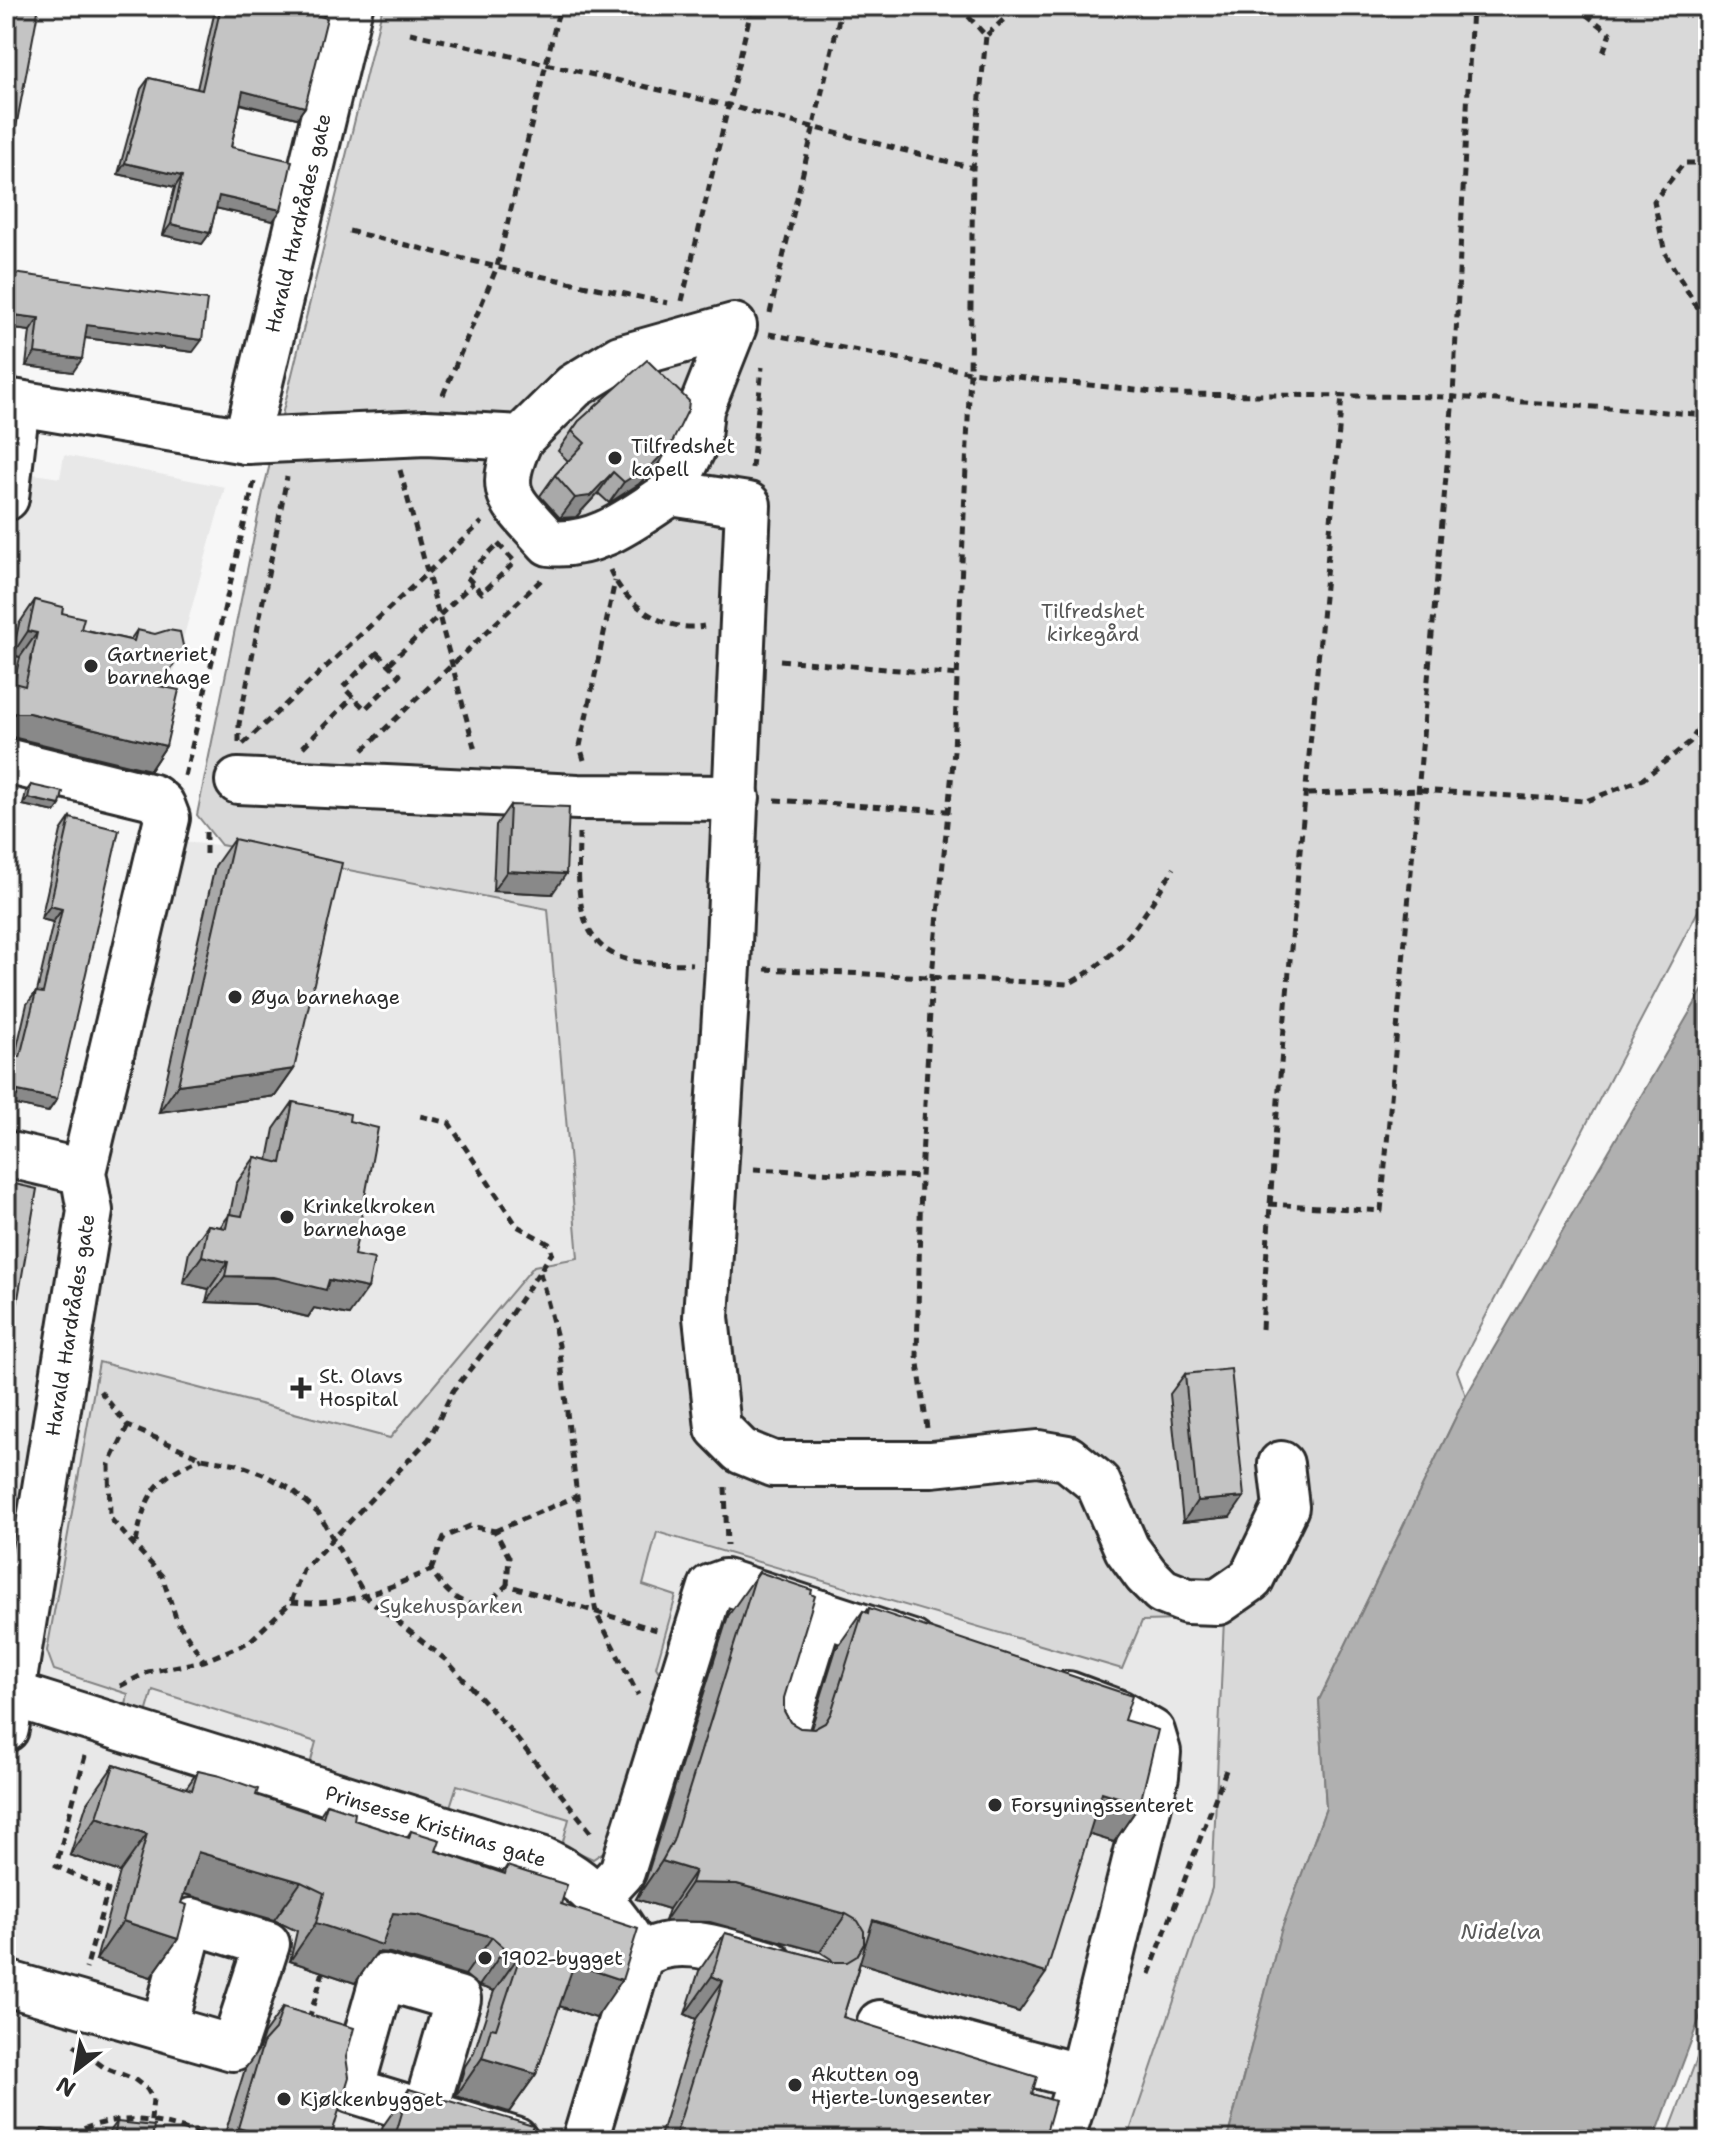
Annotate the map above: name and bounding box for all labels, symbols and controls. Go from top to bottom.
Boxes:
street label: Harald Hardrådes gate [259,111,337,335]
place label: Tilfredshet kapell [631,433,735,482]
marker: Tilfredshet kapell [606,449,624,467]
park label: Tilfredshet kirkegård [1041,598,1145,647]
place label: Gartneriet barnehage [107,641,211,690]
marker: Gartneriet barnehage [82,657,100,675]
place label: Øya barnehage [251,984,400,1010]
marker: Øya barnehage [226,988,244,1006]
place label: Krinkelkroken barnehage [303,1193,435,1242]
marker: Krinkelkroken barnehage [278,1208,296,1226]
street label: Harald Hardrådes gate [40,1212,100,1438]
place label: St. Olavs Hospital [319,1363,403,1412]
marker: St. Olavs Hospital [290,1377,312,1399]
park label: Sykehusparken [379,1593,523,1619]
street label: Prinsesse Kristinas gate [322,1780,550,1873]
place label: Forsyningssenteret [1011,1792,1194,1818]
marker: Forsyningssenteret [986,1796,1004,1814]
water label: Nidelva [1461,1917,1541,1946]
place label: 1902-bygget [501,1945,623,1971]
marker: 1902-bygget [476,1949,494,1967]
north arrow [36,2030,116,2110]
place label: Akutten og Hjerte-lungesenter [811,2061,992,2110]
text: N [51,2070,81,2104]
marker: Akutten og Hjerte-lungesenter [786,2076,804,2094]
place label: Kjøkkenbygget [300,2086,443,2112]
marker: Kjøkkenbygget [275,2090,293,2108]

